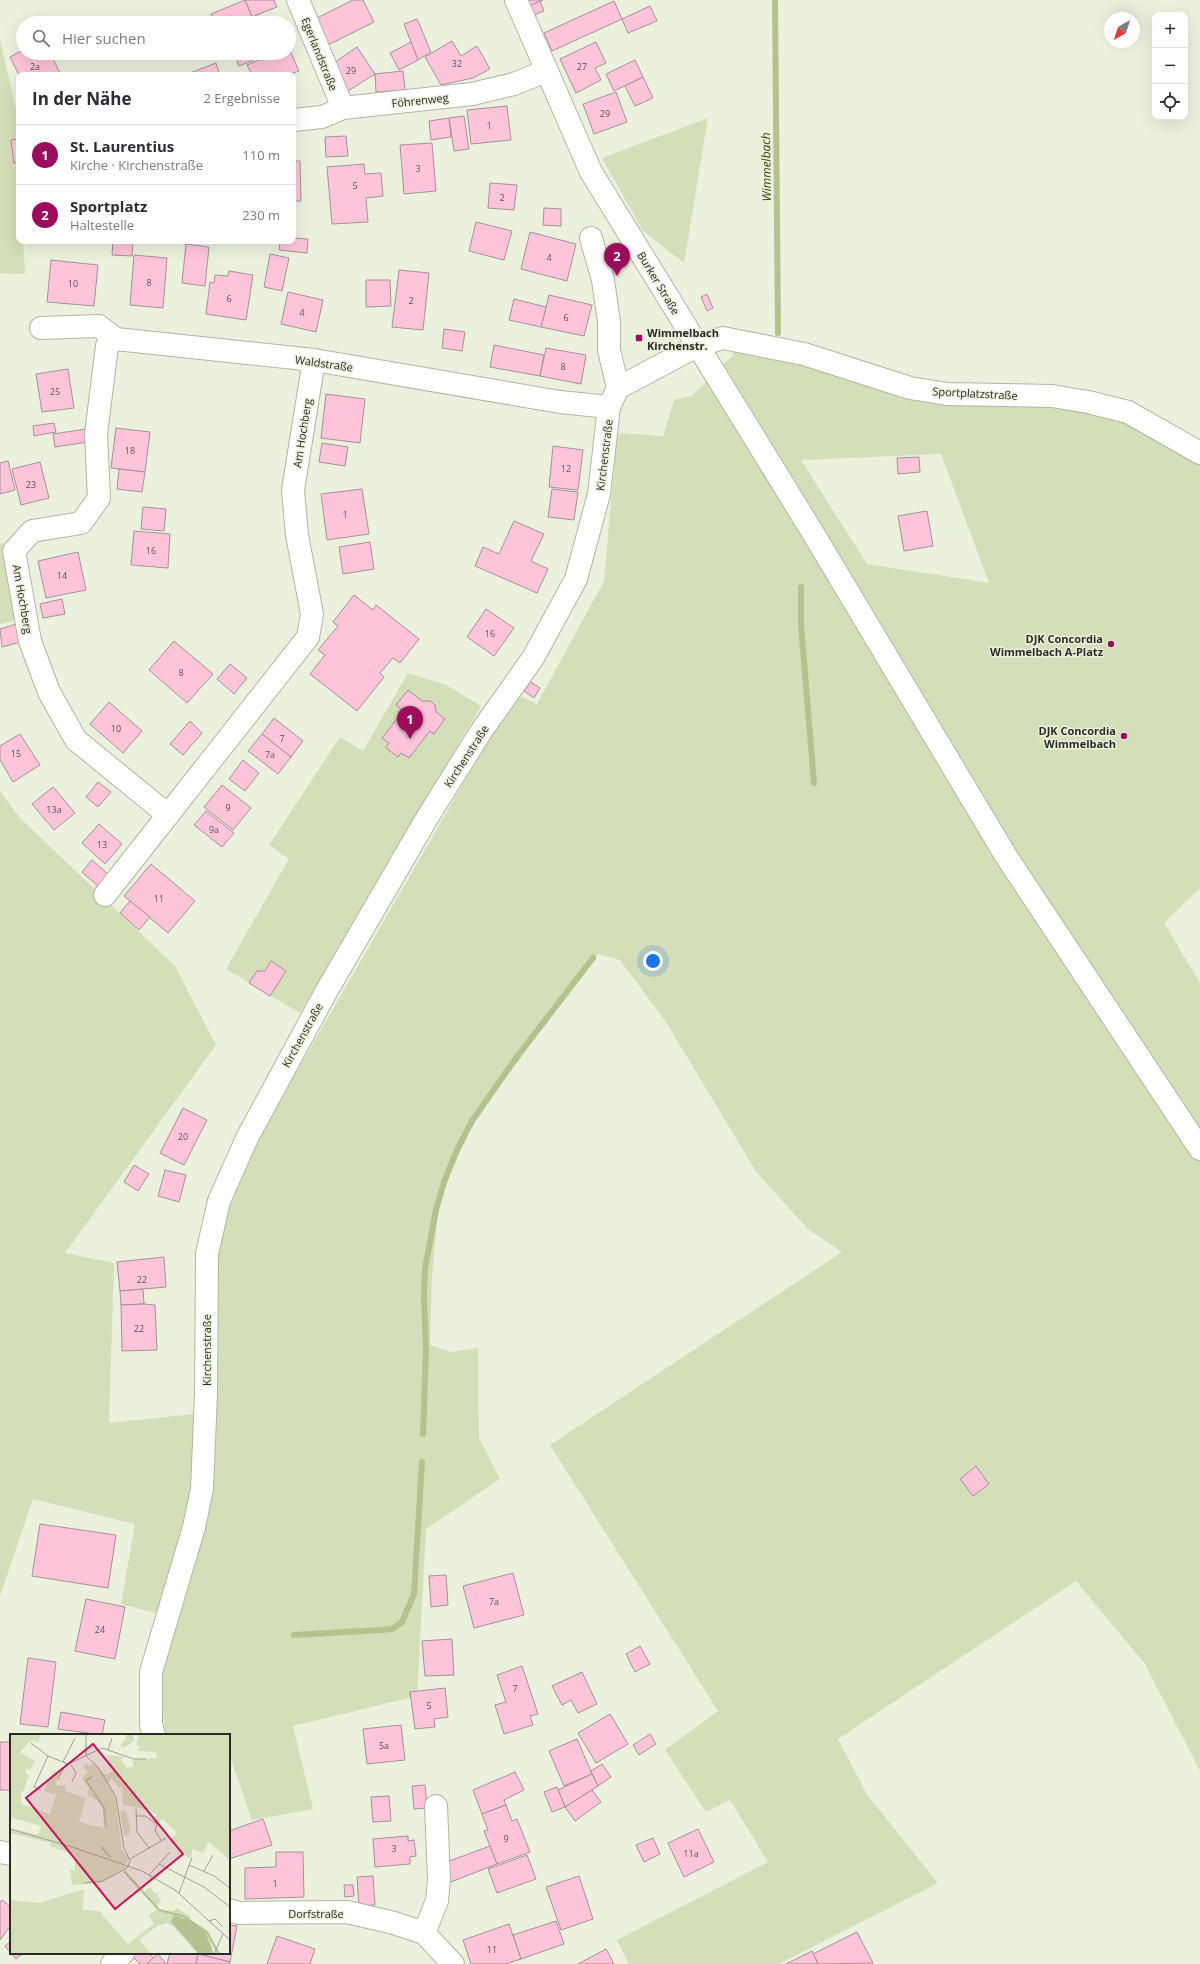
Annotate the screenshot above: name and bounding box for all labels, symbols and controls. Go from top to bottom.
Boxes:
north arrow [1104,12,1140,48]
map controls [1152,12,1188,120]
button: + [1152,12,1188,48]
street label: Egerlandstraße [298,15,342,93]
search box [16,16,296,60]
icon: search [30,27,52,49]
text: Hier suchen [62,28,146,48]
button: − [1152,48,1188,84]
house number: 32 [452,57,462,70]
house number: 2a [30,60,40,73]
house number: 27 [577,60,587,73]
house number: 29 [346,64,356,77]
button: locate [1152,84,1188,120]
text: In der Nähe [32,87,131,110]
text: 2 Ergebnisse [203,89,280,107]
street label: Föhrenweg [391,90,449,110]
house number: 29 [600,107,610,120]
house number: 1 [486,119,492,132]
water label: Wimmelbach [757,132,775,202]
text: St. Laurentius [70,136,174,156]
text: 1 [41,146,49,164]
text: 110 m [242,146,280,164]
text: Kirche · Kirchenstraße [70,156,203,174]
house number: 3 [415,162,421,175]
house number: 5 [352,179,358,192]
house number: 2 [499,191,505,204]
text: Sportplatz [70,196,147,216]
text: 2 [41,206,49,224]
text: 230 m [242,206,280,224]
text: Haltestelle [70,216,134,234]
pin: 2 [604,243,630,276]
street label: Burker Straße [634,249,684,317]
house number: 4 [546,251,552,264]
house number: 8 [146,276,152,289]
house number: 10 [68,277,78,290]
house number: 6 [226,292,232,305]
house number: 2 [408,294,414,307]
house number: 4 [299,306,305,319]
house number: 6 [563,311,569,324]
place label: Wimmelbach Kirchenstr. [647,325,719,353]
marker: Wimmelbach Kirchenstr. [634,333,644,343]
street label: Waldstraße [294,351,354,375]
house number: 8 [560,360,566,373]
street label: Sportplatzstraße [932,383,1018,403]
house number: 25 [50,385,60,398]
street label: Am Hochberg [289,397,315,469]
street label: Kirchenstraße [592,418,616,492]
house number: 18 [125,444,135,457]
house number: 12 [561,462,571,475]
house number: 23 [26,478,36,491]
house number: 1 [342,508,348,521]
house number: 16 [146,544,156,557]
street label: Am Hochberg [10,563,36,635]
house number: 14 [57,569,67,582]
house number: 16 [485,627,495,640]
place label: DJK Concordia Wimmelbach A-Platz [990,631,1104,659]
marker: DJK Concordia Wimmelbach A-Platz [1106,639,1116,649]
house number: 8 [178,666,184,679]
pin: 1 [397,706,423,739]
house number: 10 [111,722,121,735]
street label: Kirchenstraße [440,722,492,790]
place label: DJK Concordia Wimmelbach [1039,723,1116,751]
marker: DJK Concordia Wimmelbach [1119,731,1129,741]
house number: 7 [279,732,285,745]
house number: 15 [11,747,21,760]
house number: 7a [265,748,275,761]
house number: 9 [225,801,231,814]
house number: 13a [46,803,62,816]
house number: 9a [209,823,219,836]
house number: 13 [97,838,107,851]
house number: 11 [154,892,164,905]
your location [643,951,663,971]
street label: Kirchenstraße [278,1000,326,1070]
house number: 20 [178,1130,188,1143]
house number: 22 [137,1273,147,1286]
street label: Kirchenstraße [199,1314,214,1386]
house number: 22 [134,1322,144,1335]
house number: 7a [489,1595,499,1608]
house number: 24 [95,1623,105,1636]
house number: 7 [512,1682,518,1695]
house number: 5 [426,1699,432,1712]
inset map [10,1734,230,1954]
house number: 5a [379,1739,389,1752]
house number: 9 [503,1832,509,1845]
house number: 3 [391,1842,397,1855]
house number: 11a [683,1847,699,1860]
house number: 1 [272,1877,278,1890]
street label: Dorfstraße [288,1906,344,1921]
house number: 11 [487,1943,497,1956]

